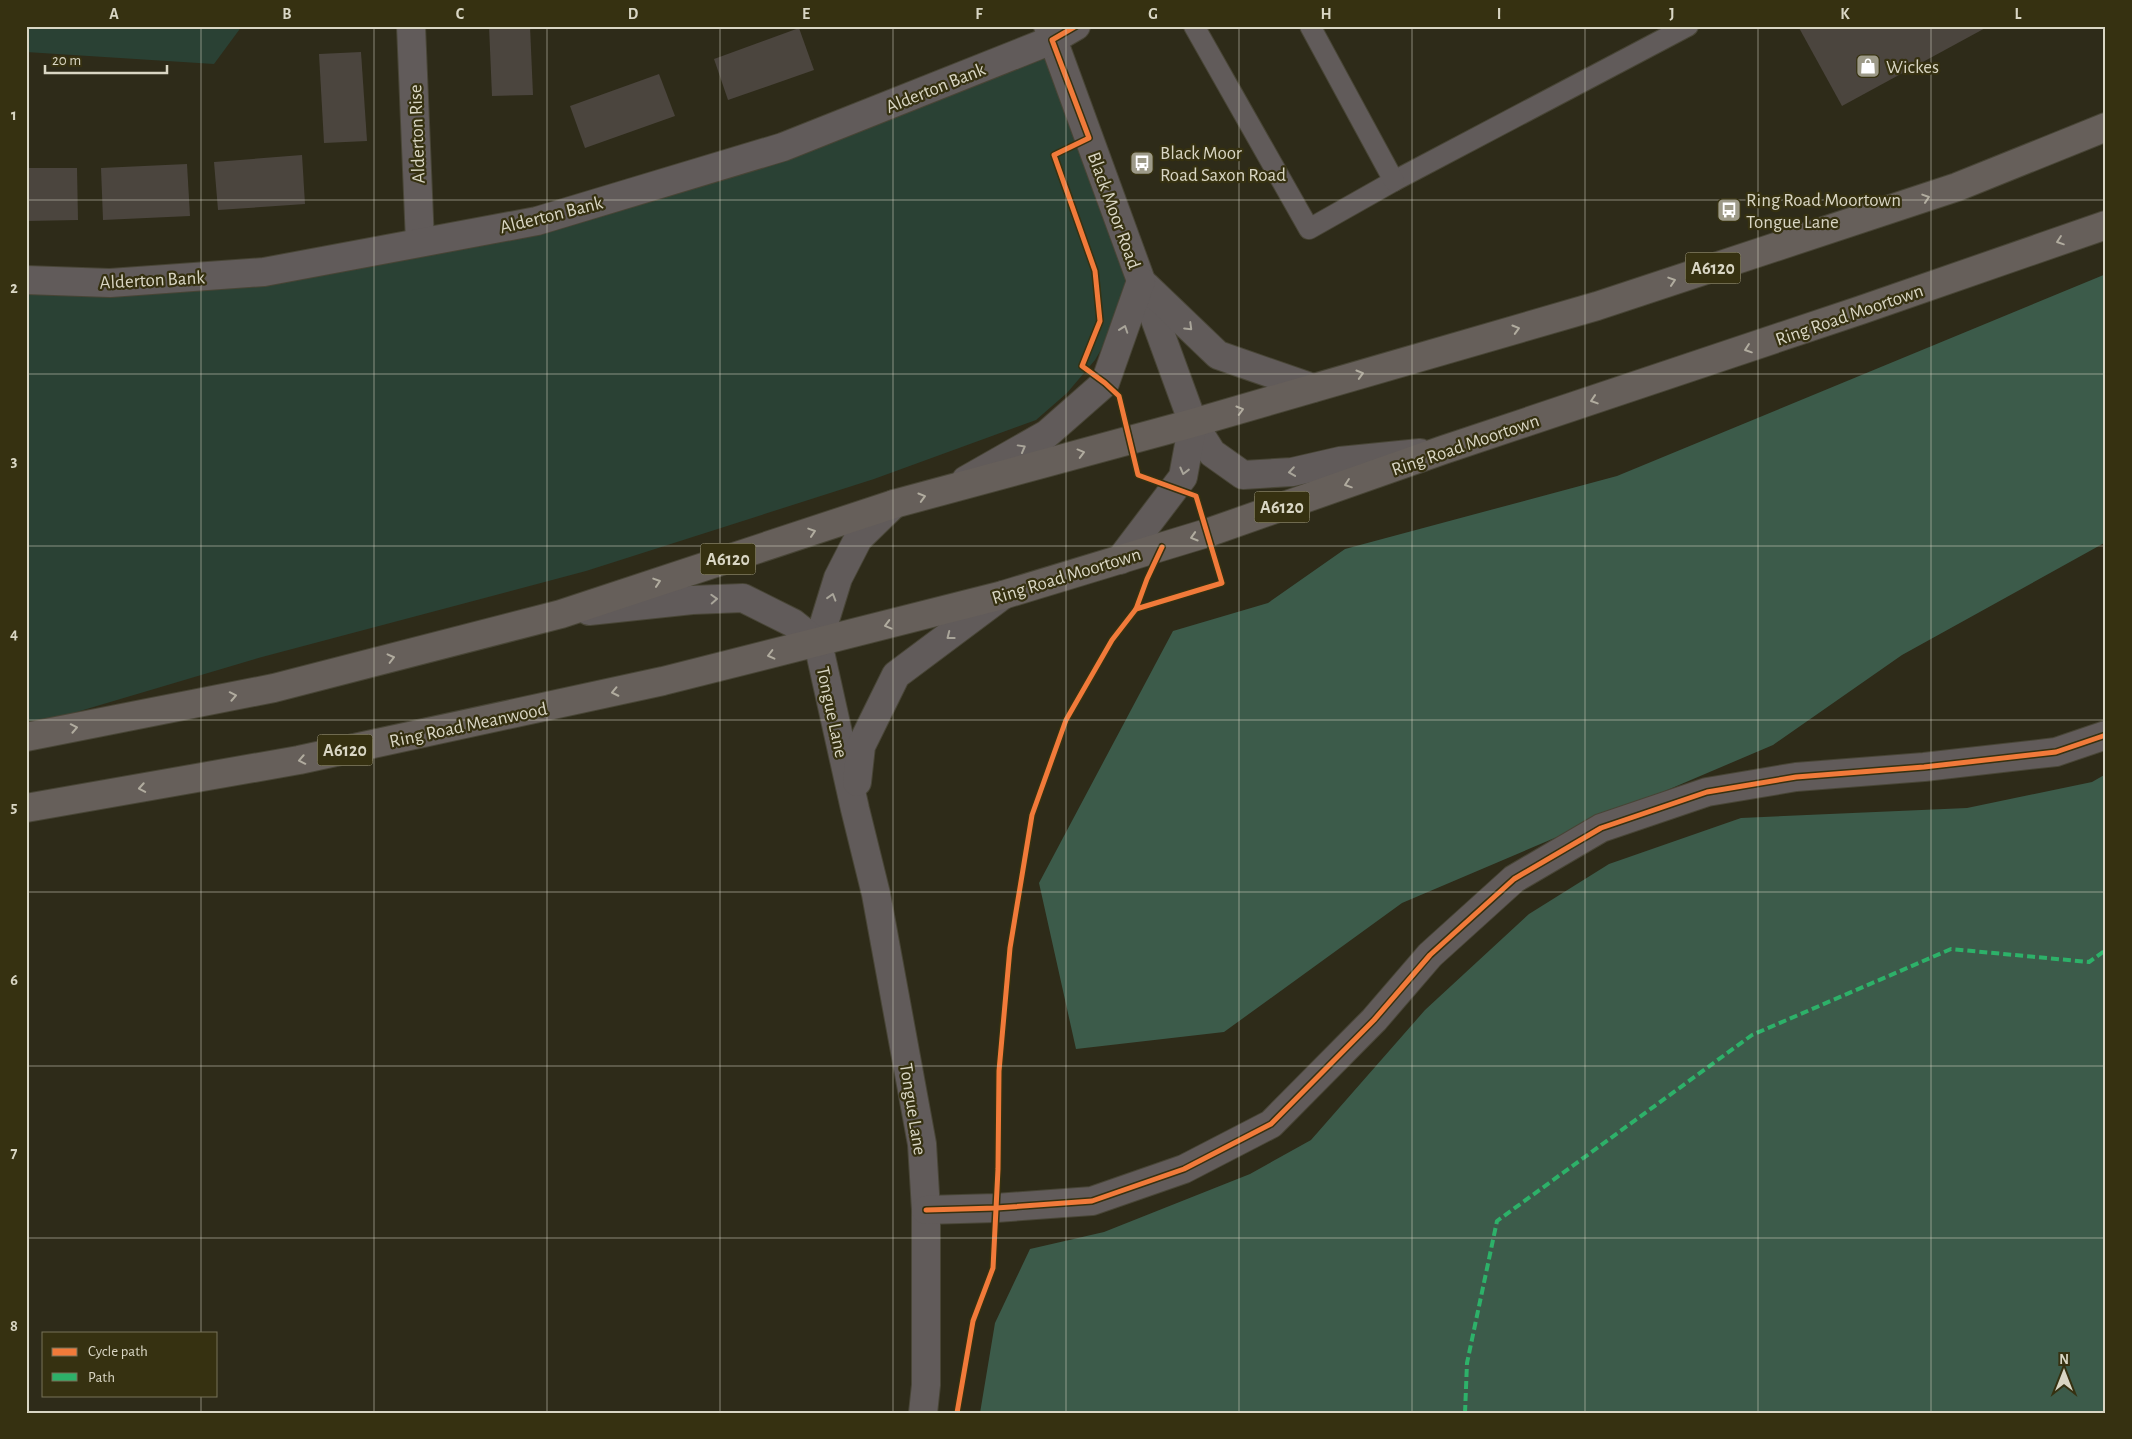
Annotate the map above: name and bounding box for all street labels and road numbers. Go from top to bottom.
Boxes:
street label: Alderton Bank [883,60,988,117]
street label: Alderton Rise [406,84,429,184]
street label: Black Moor Road [1084,150,1144,272]
street label: Alderton Bank [498,193,605,237]
road number: A6120 [1686,252,1740,284]
street label: Alderton Bank [99,268,206,293]
street label: Ring Road Moortown [1773,281,1926,350]
street label: Ring Road Moortown [1389,411,1542,480]
road number: A6120 [1254,492,1310,522]
road number: A6120 [700,544,756,574]
street label: Ring Road Moortown [990,545,1143,608]
street label: Tongue Lane [813,665,850,760]
street label: Ring Road Meanwood [388,699,549,751]
road number: A6120 [318,734,372,766]
street label: Tongue Lane [896,1062,929,1157]

